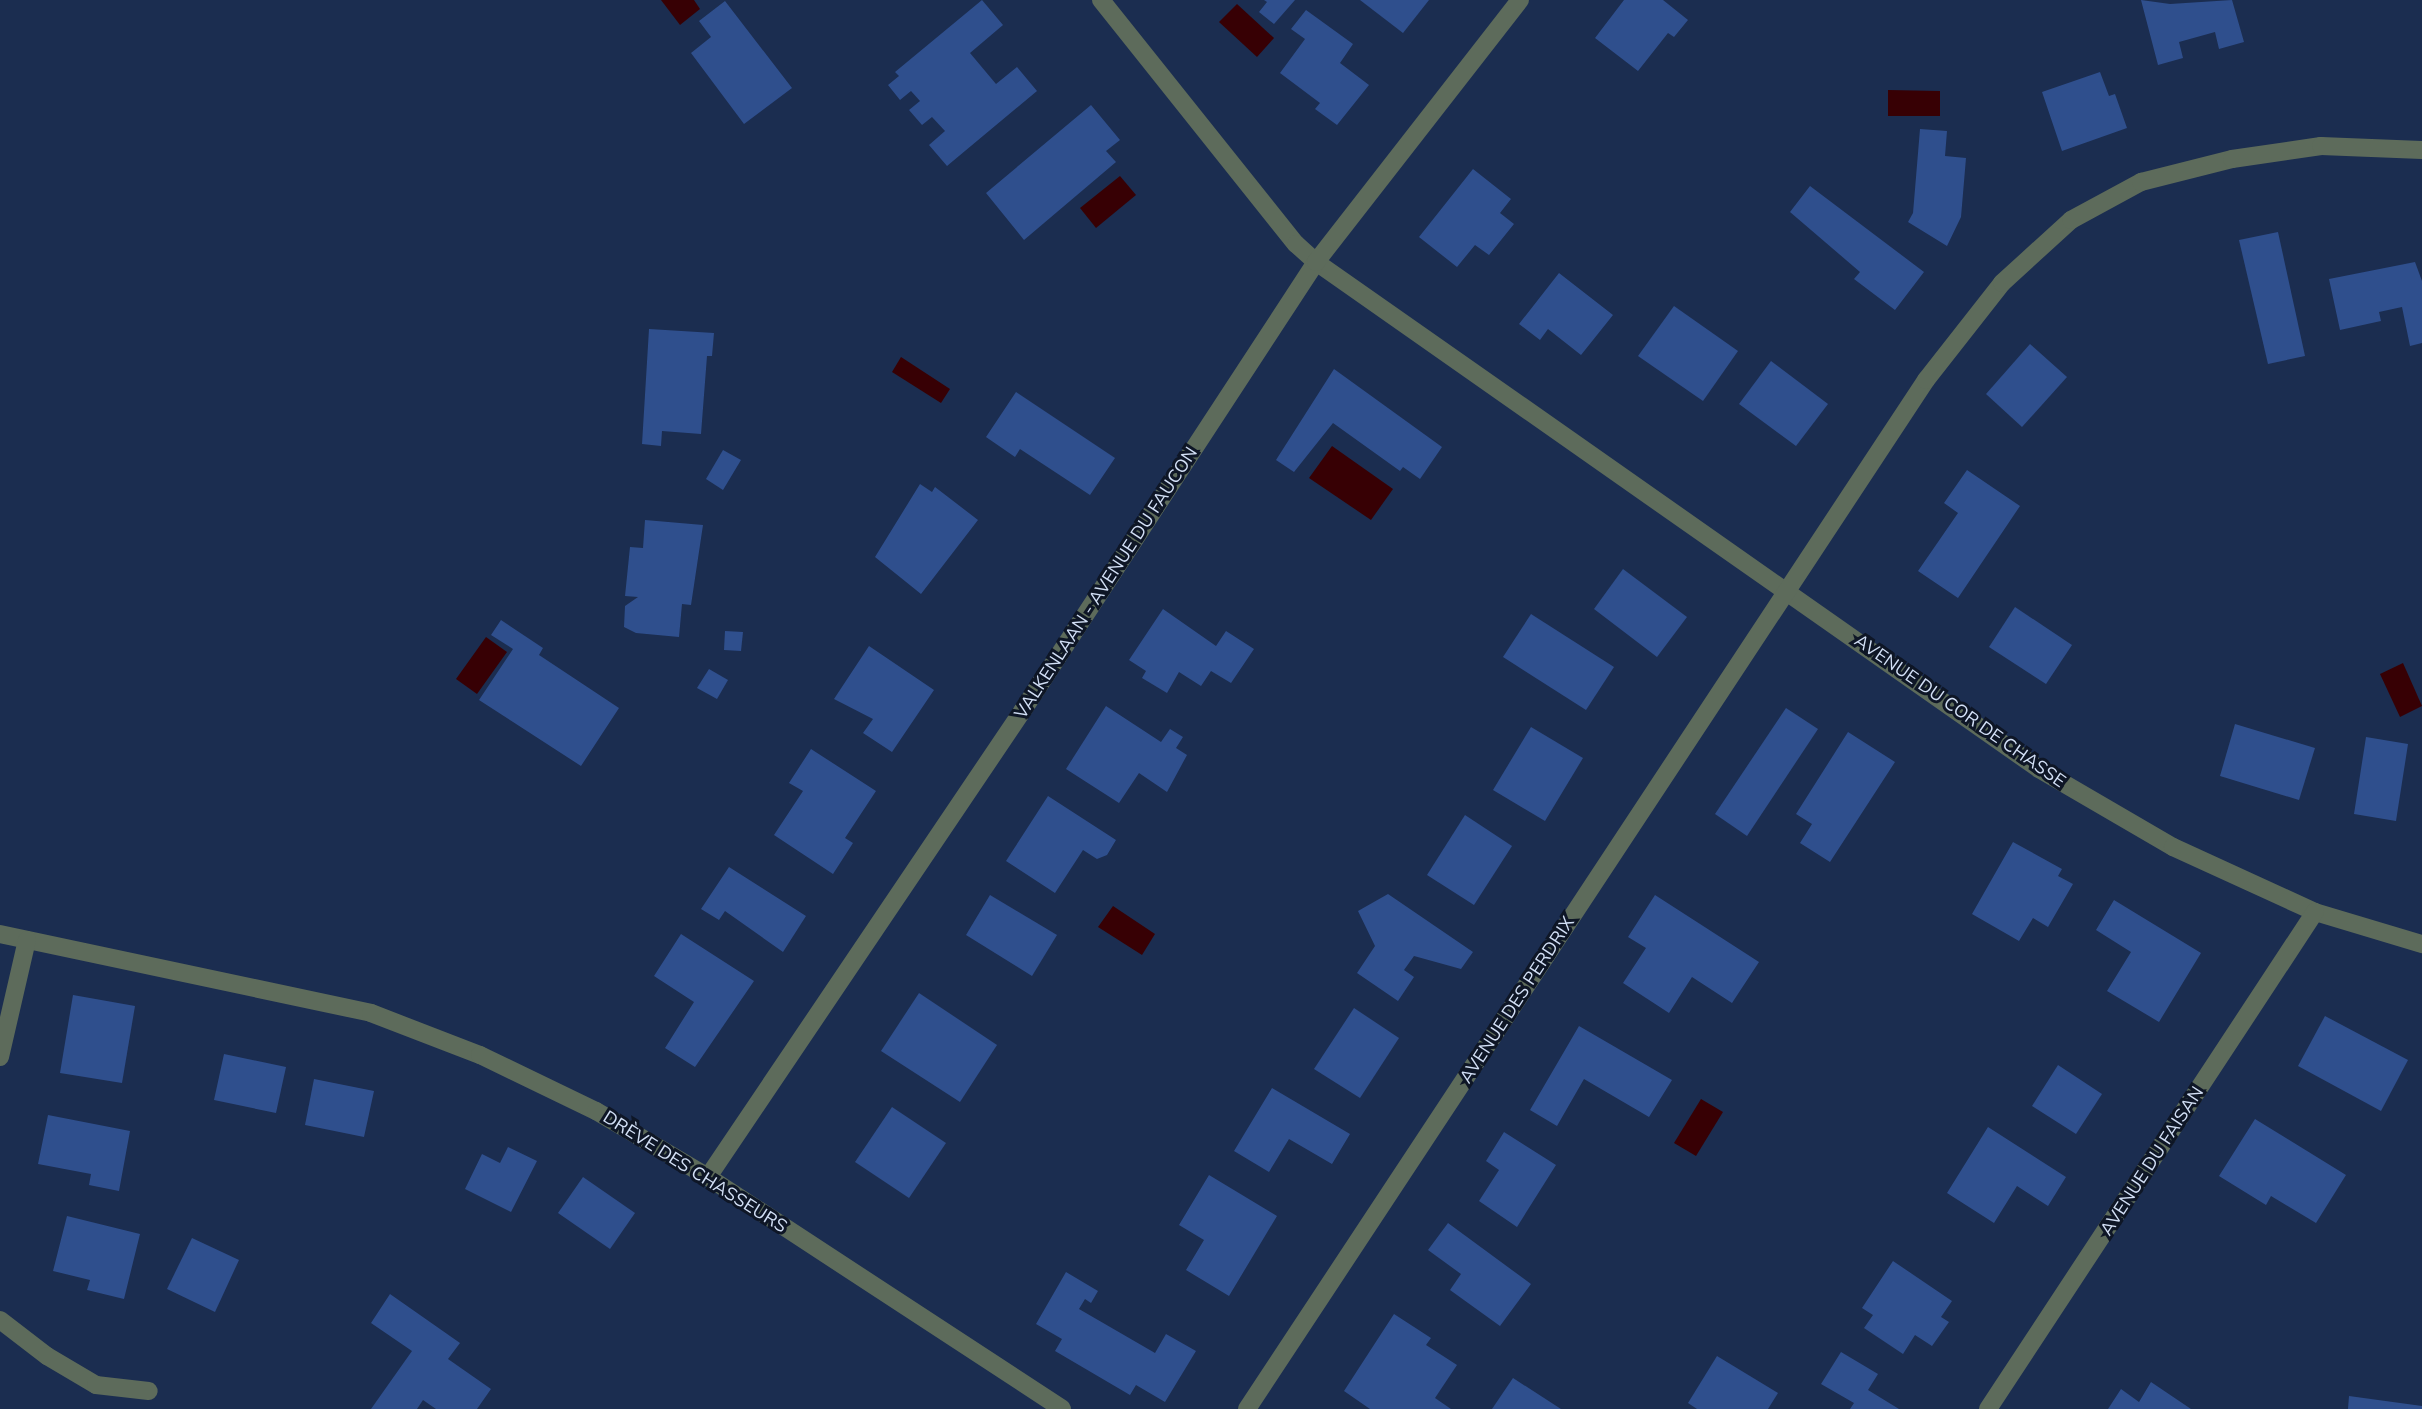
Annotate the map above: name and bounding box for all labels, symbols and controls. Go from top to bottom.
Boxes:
street label: VALKENLAAN - AVENUE DU FAUCON [1010,443,1202,723]
street label: AVENUE DU COR DE CHASSE [1850,630,2070,792]
street label: AVENUE DES PERDRIX [1455,913,1579,1087]
street label: AVENUE DU FAISAN [2096,1082,2208,1240]
street label: DRÈVE DES CHASSEURS [599,1106,791,1238]

